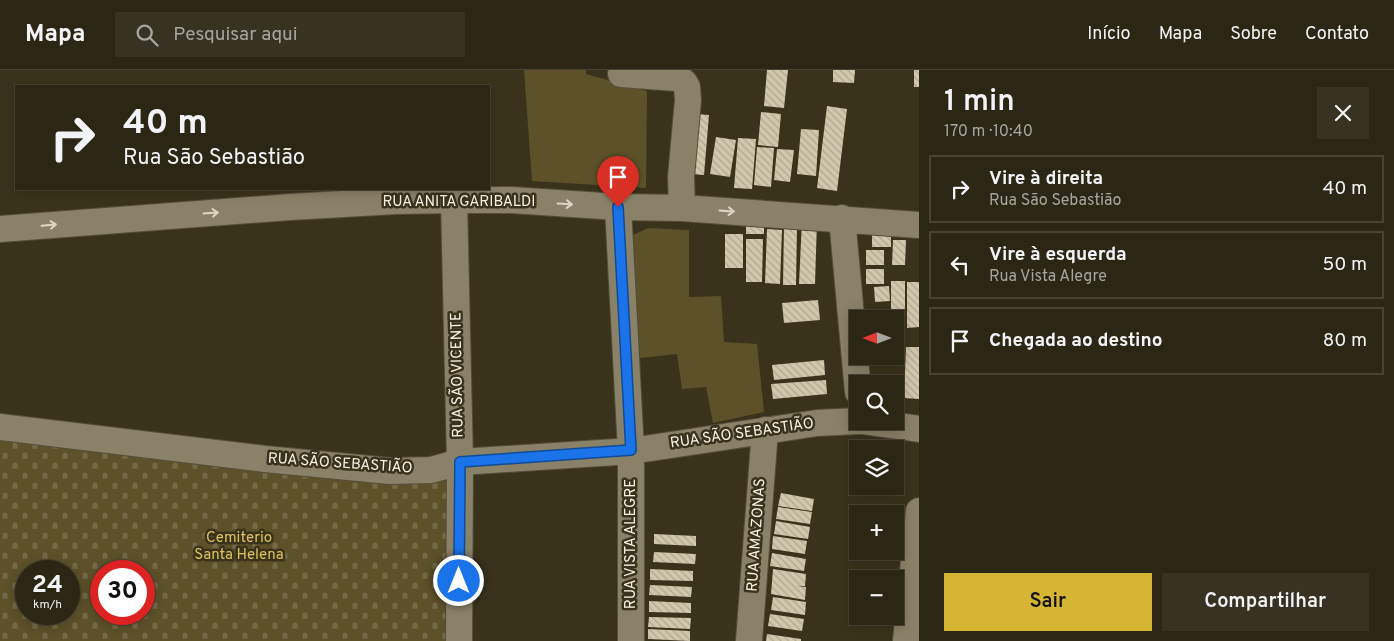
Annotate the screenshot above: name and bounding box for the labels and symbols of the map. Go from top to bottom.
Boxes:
pin [597,156,639,207]
street label: RUA ANITA GARIBALDI [383,193,535,212]
one-way arrow [557,199,573,208]
one-way arrow [719,207,735,216]
one-way arrow [202,208,218,218]
one-way arrow [40,221,56,230]
north arrow [849,310,904,365]
street label: RUA SÃO VICENTE [446,312,469,438]
street label: RUA SÃO SEBASTIÃO [669,414,815,453]
street label: RUA SÃO SEBASTIÃO [267,448,413,479]
street label: RUA AMAZONAS [744,478,770,592]
street label: RUA VISTA ALEGRE [622,479,641,609]
park label: Cemiterio Santa Helena [194,529,284,565]
position arrow [432,554,484,606]
speed limit sign: 30 [90,560,155,625]

